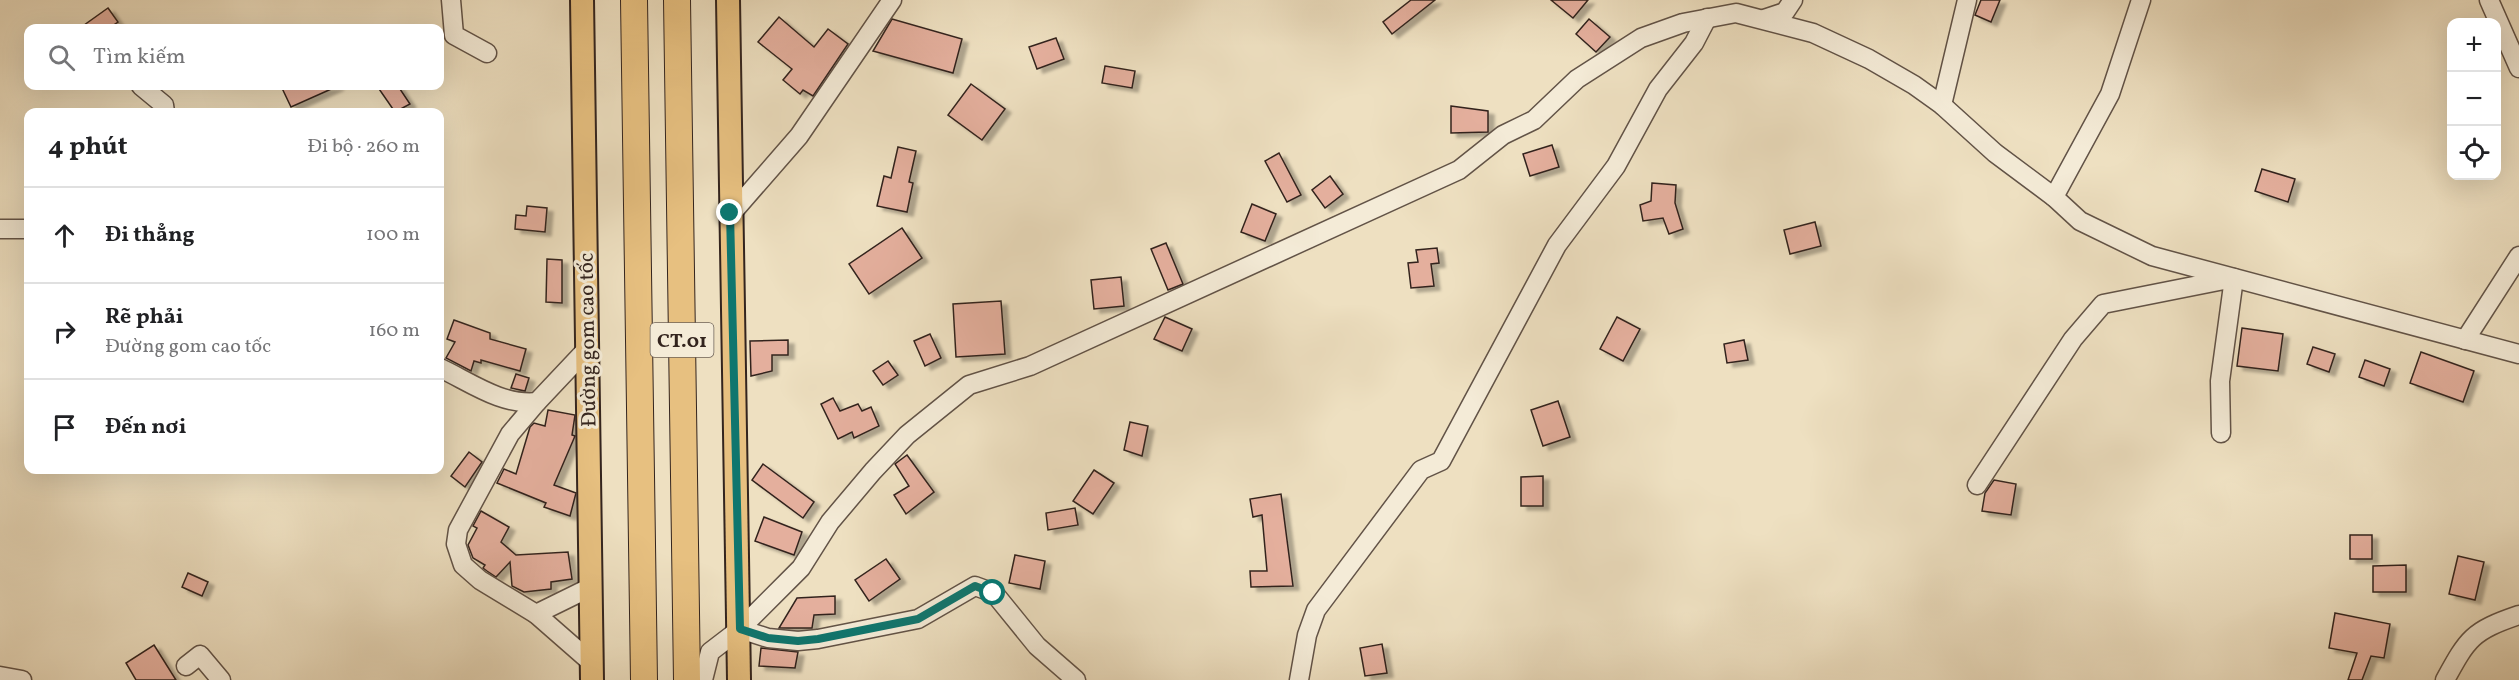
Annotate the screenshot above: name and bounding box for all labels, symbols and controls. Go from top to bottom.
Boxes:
map controls [2447,18,2501,180]
button: + [2447,18,2501,72]
search box [24,24,444,90]
icon: search [45,41,78,74]
text: Tìm kiếm [93,42,186,73]
button: − [2447,72,2501,126]
button: locate [2447,126,2501,180]
text: 4 phút [48,129,127,165]
text: Đi bộ · 260 m [307,133,420,161]
route end [716,199,742,225]
icon: ahead [48,219,81,252]
text: Đi thẳng [105,220,195,251]
text: 100 m [366,221,420,249]
street label: Đường gom cao tốc [572,252,605,427]
text: Rẽ phải [105,302,184,333]
icon: right [48,315,81,348]
text: 160 m [368,317,420,345]
road number: CT.01 [650,323,714,357]
text: Đường gom cao tốc [105,333,271,361]
icon: arrive [48,411,81,444]
text: Đến nơi [105,412,187,443]
route start [979,579,1005,605]

